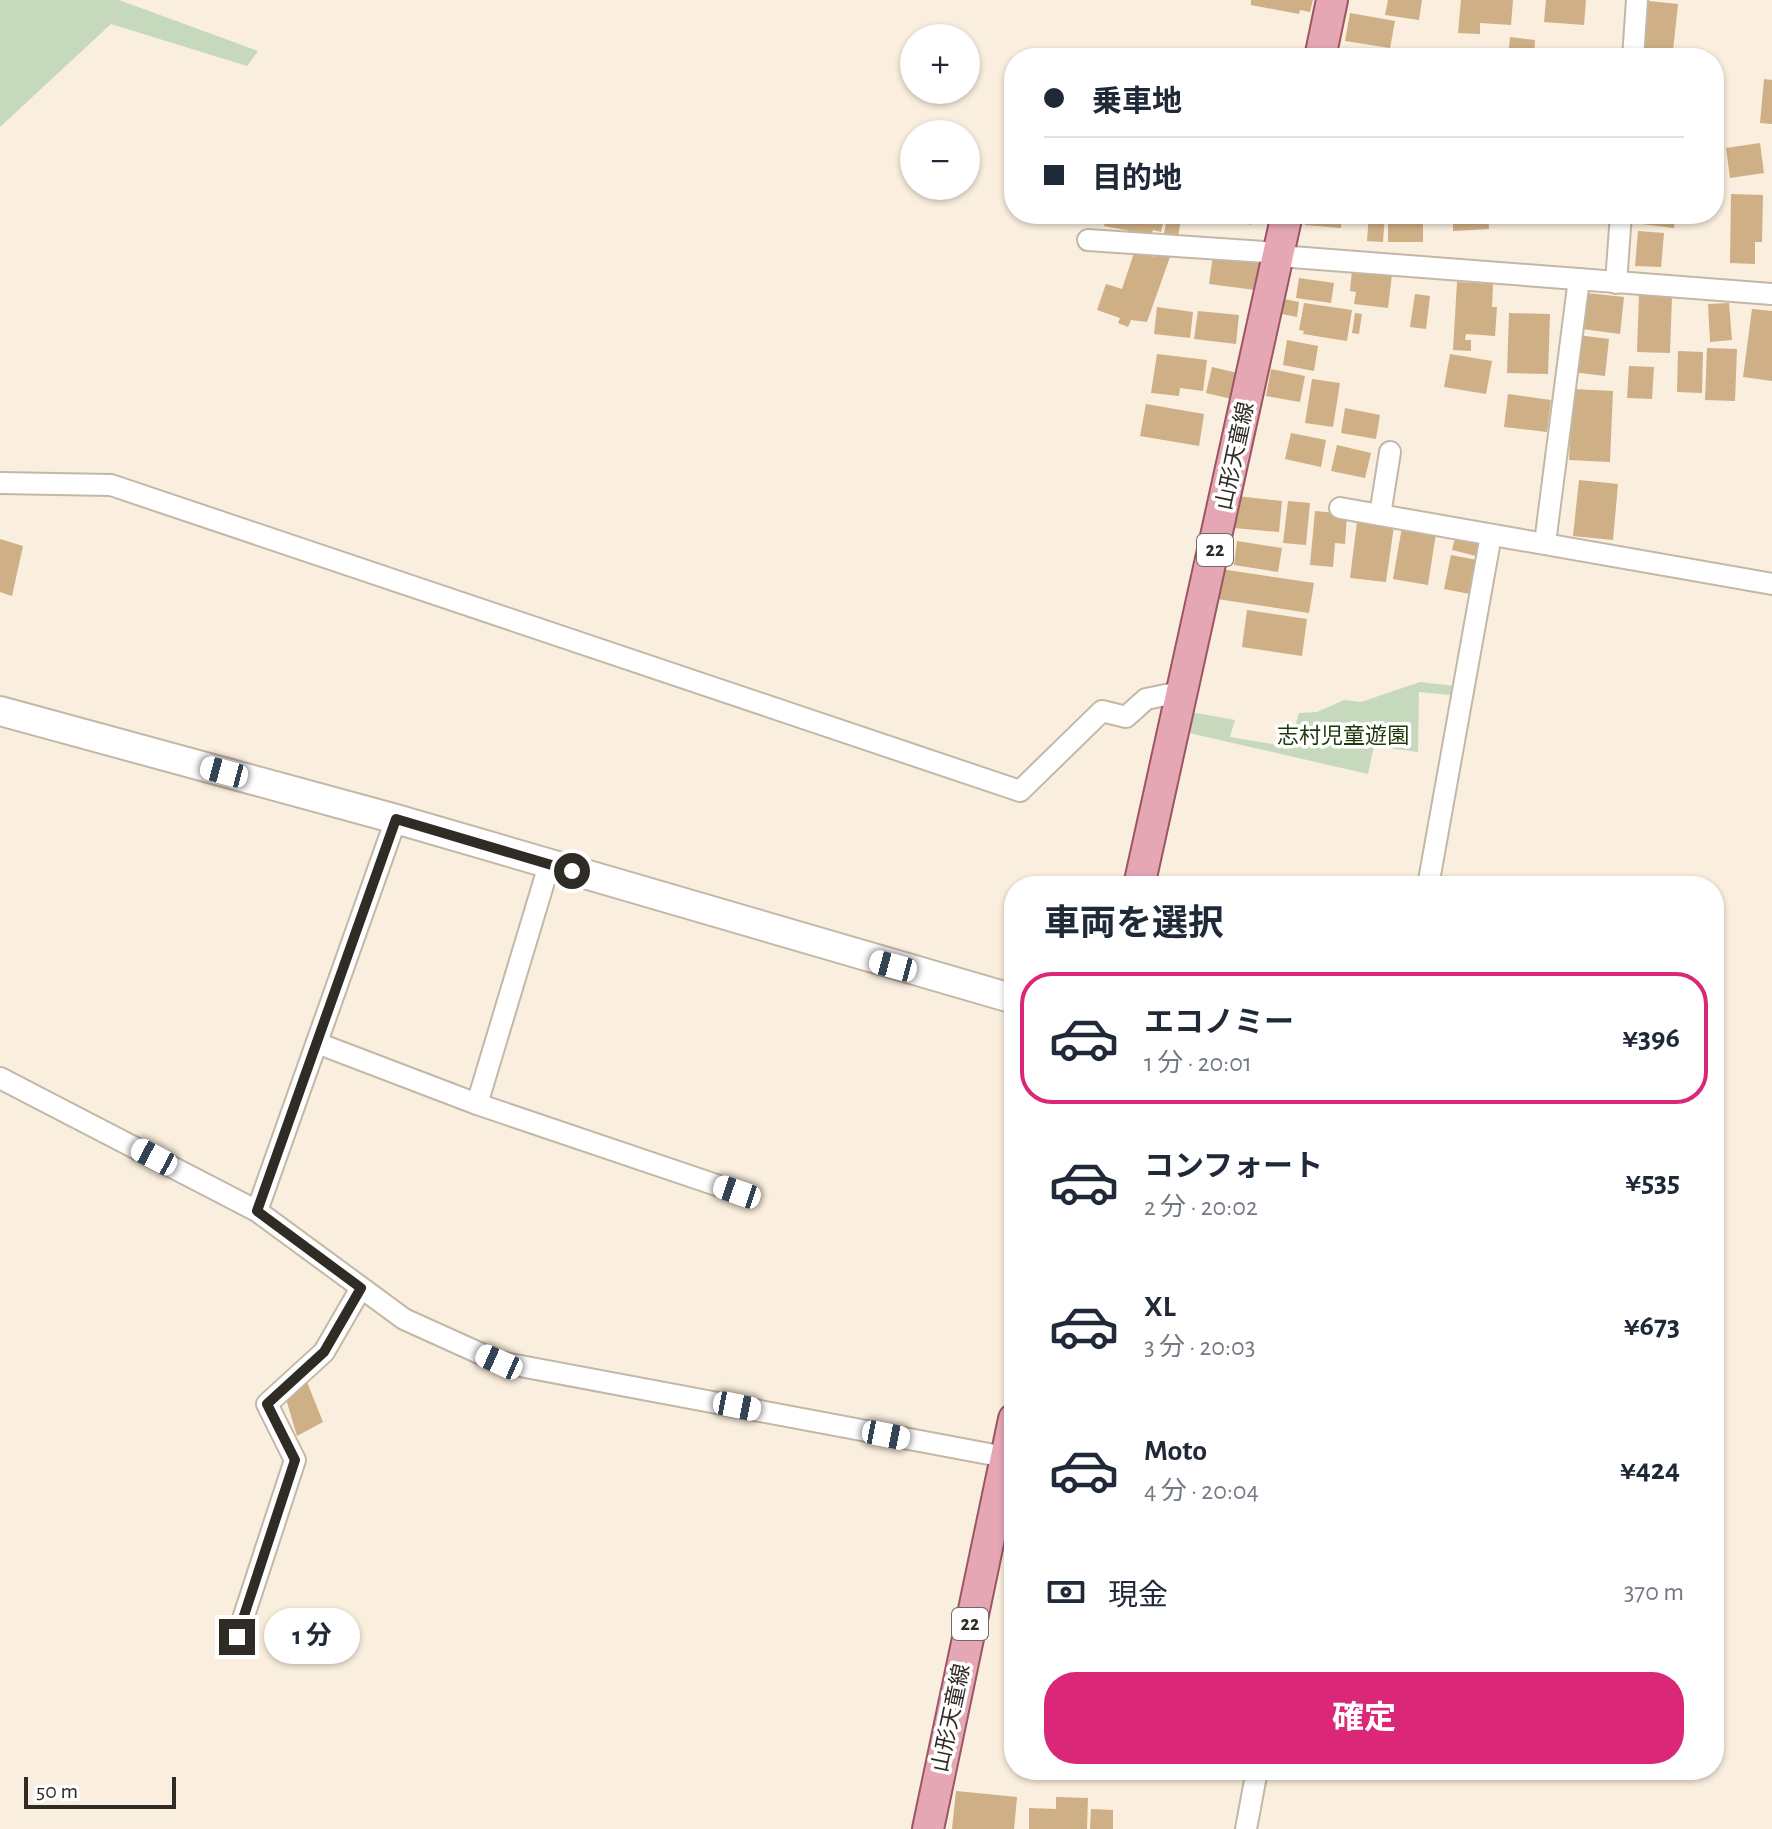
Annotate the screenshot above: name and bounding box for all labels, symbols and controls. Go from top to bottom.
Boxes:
map controls [900,24,980,200]
button: + [900,24,980,104]
text: 乗車地 [1092,87,1182,117]
button: − [900,120,980,200]
text: 目的地 [1092,164,1182,194]
street label: 山形天童線 [1212,400,1257,512]
road number: 22 [1197,534,1233,566]
park label: 志村児童遊園 [1277,724,1409,747]
car [198,754,250,790]
route start [554,853,590,889]
text: 車両を選択 [1044,906,1224,942]
car [867,948,919,984]
icon: car [1048,1002,1120,1074]
text: エコノミー [1144,1008,1294,1038]
text: ¥396 [1622,1023,1680,1053]
text: 1 分 · 20:01 [1144,1050,1252,1076]
car [127,1135,181,1179]
icon: car [1048,1146,1120,1218]
text: コンフォート [1144,1152,1323,1182]
text: ¥535 [1625,1167,1680,1197]
car [710,1173,764,1211]
text: 2 分 · 20:02 [1144,1194,1258,1220]
icon: car [1048,1290,1120,1362]
text: XL [1144,1292,1176,1322]
text: ¥673 [1624,1311,1680,1341]
text: 3 分 · 20:03 [1144,1334,1256,1360]
car [472,1341,526,1383]
car [711,1390,763,1422]
car [860,1419,912,1451]
icon: car [1048,1434,1120,1506]
text: Moto [1144,1436,1207,1466]
text: ¥424 [1620,1455,1680,1485]
text: 4 分 · 20:04 [1144,1478,1259,1504]
icon: cash [1044,1570,1088,1614]
text: 370 m [1624,1579,1684,1605]
text: 現金 [1108,1581,1168,1611]
road number: 22 [952,1608,988,1640]
callout: 1 分 [265,1609,361,1665]
route end [219,1619,255,1655]
text: 1 分 [292,1623,332,1649]
street label: 山形天童線 [928,1662,973,1774]
button: 確定 [1044,1672,1684,1764]
scale bar [24,1773,176,1809]
text: 50 m [36,1780,78,1802]

